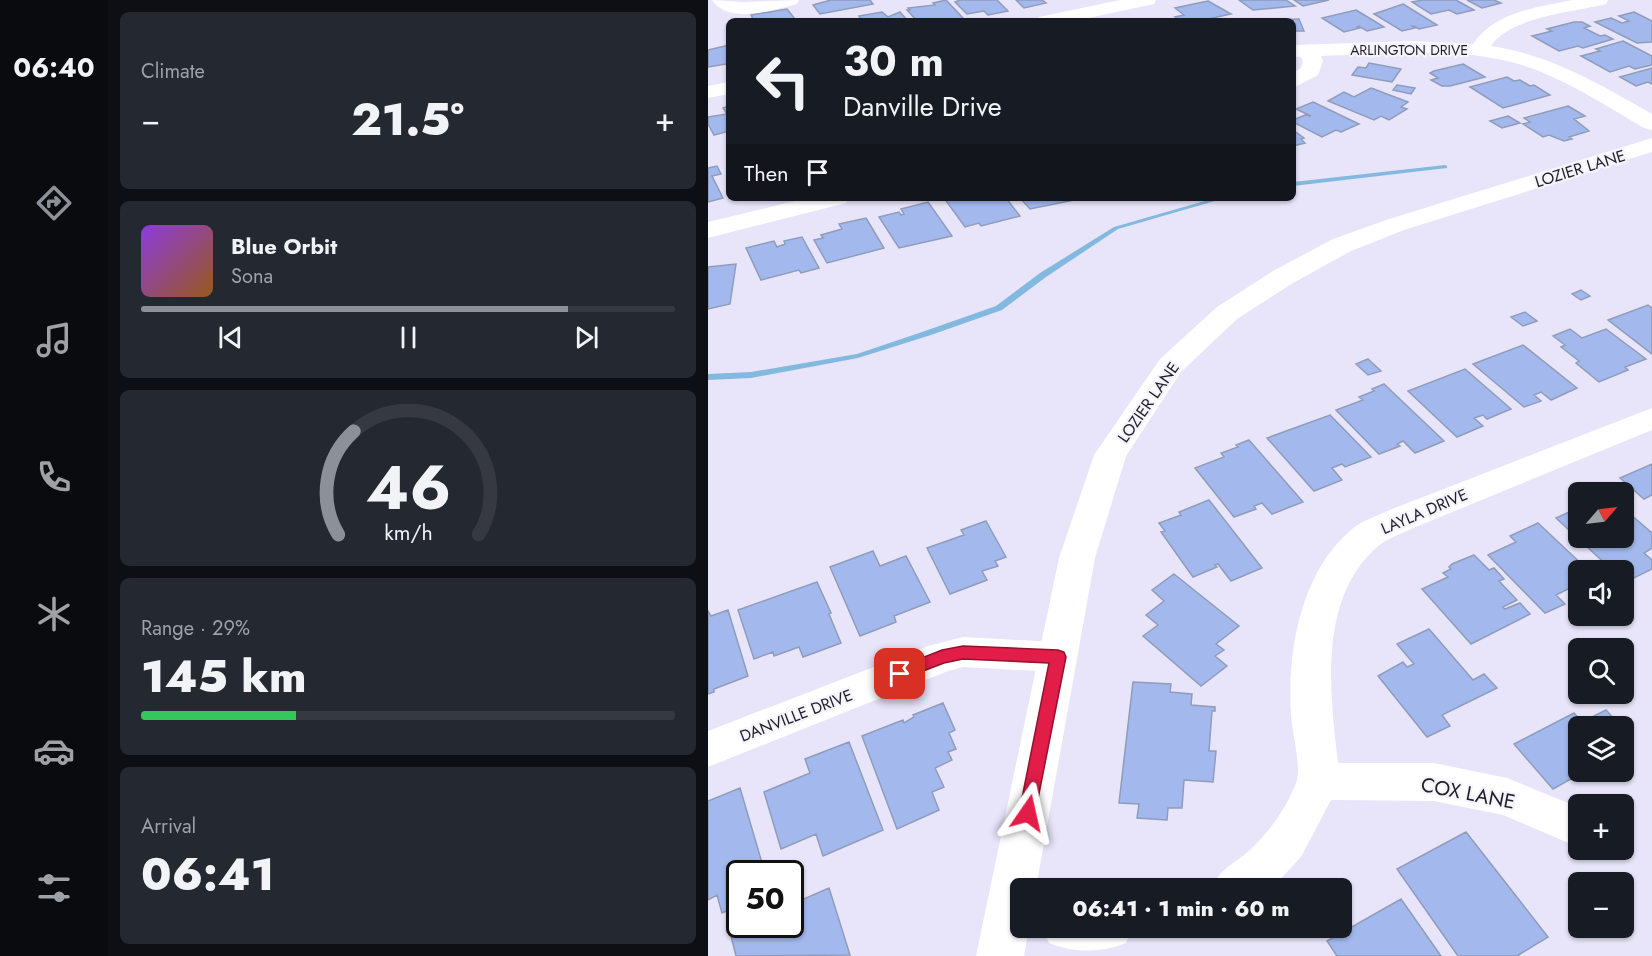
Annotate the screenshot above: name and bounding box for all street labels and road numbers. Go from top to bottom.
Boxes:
street label: ARLINGTON DRIVE [1350,40,1468,60]
street label: LOZIER LANE [1532,144,1628,193]
street label: LOZIER LANE [1112,357,1185,447]
street label: LAYLA DRIVE [1377,483,1471,540]
street label: DANVILLE DRIVE [737,683,856,748]
street label: COX LANE [1418,770,1517,817]

